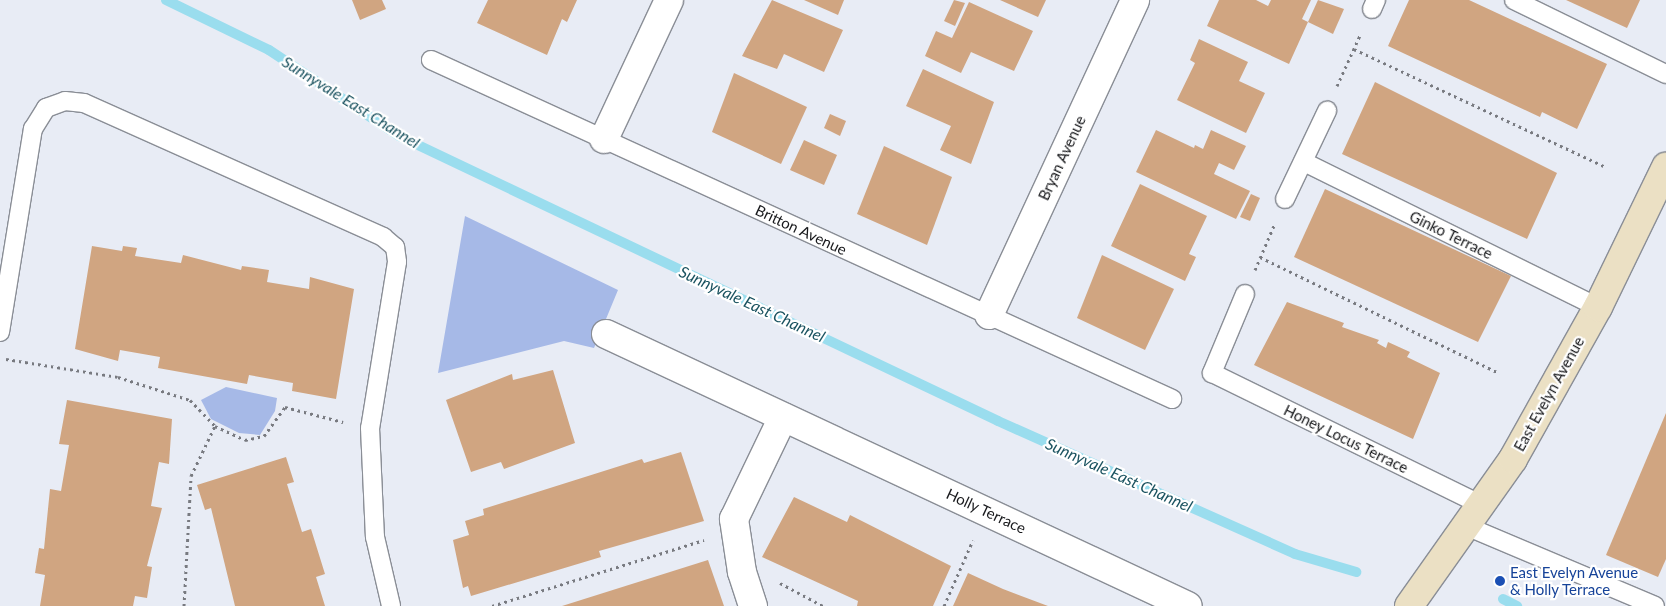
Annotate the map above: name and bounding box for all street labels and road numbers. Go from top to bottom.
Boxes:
street label: Bryan Avenue [1034,113,1090,203]
street label: Britton Avenue [752,201,850,259]
street label: Ginko Terrace [1406,207,1496,263]
street label: East Evelyn Avenue [1510,333,1588,455]
street label: Honey Locus Terrace [1280,401,1412,477]
street label: Holly Terrace [943,485,1029,537]

